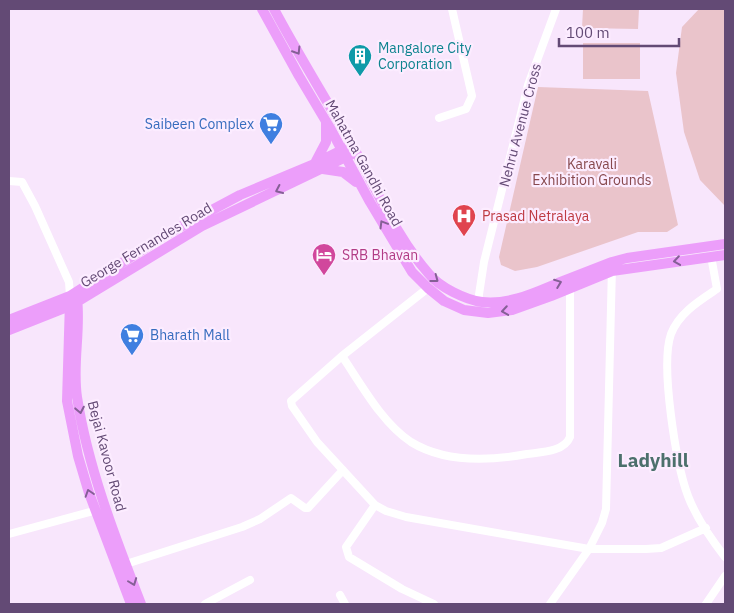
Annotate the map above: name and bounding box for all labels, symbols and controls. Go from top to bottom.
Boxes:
scale bar [559,15,679,47]
text: 100 m [566,23,610,42]
place label: Mangalore City Corporation [378,39,471,73]
building icon: Mangalore City Corporation [347,43,373,77]
one-way arrow [291,46,301,55]
street label: Nehru Avenue Cross [495,61,545,189]
street label: Mahatma Gandhi Road [322,96,406,230]
supermarket icon: Saibeen Complex [258,111,284,145]
place label: Saibeen Complex [145,115,254,133]
park label: Karavali Exhibition Grounds [532,155,652,189]
one-way arrow [275,183,284,194]
street label: George Fernandes Road [77,199,215,291]
hospital icon: Prasad Netralaya [451,203,477,237]
place label: Prasad Netralaya [482,207,590,225]
one-way arrow [379,221,389,230]
hotel icon: SRB Bhavan [311,242,337,276]
place label: SRB Bhavan [342,246,418,264]
one-way arrow [673,255,681,265]
one-way arrow [430,274,439,283]
one-way arrow [553,279,562,289]
one-way arrow [501,305,510,315]
supermarket icon: Bharath Mall [119,322,145,356]
place label: Bharath Mall [150,326,230,344]
street label: Bejai Kavoor Road [84,399,130,513]
one-way arrow [74,406,85,415]
district label: Ladyhill [618,448,689,472]
one-way arrow [85,489,95,498]
one-way arrow [127,577,137,586]

